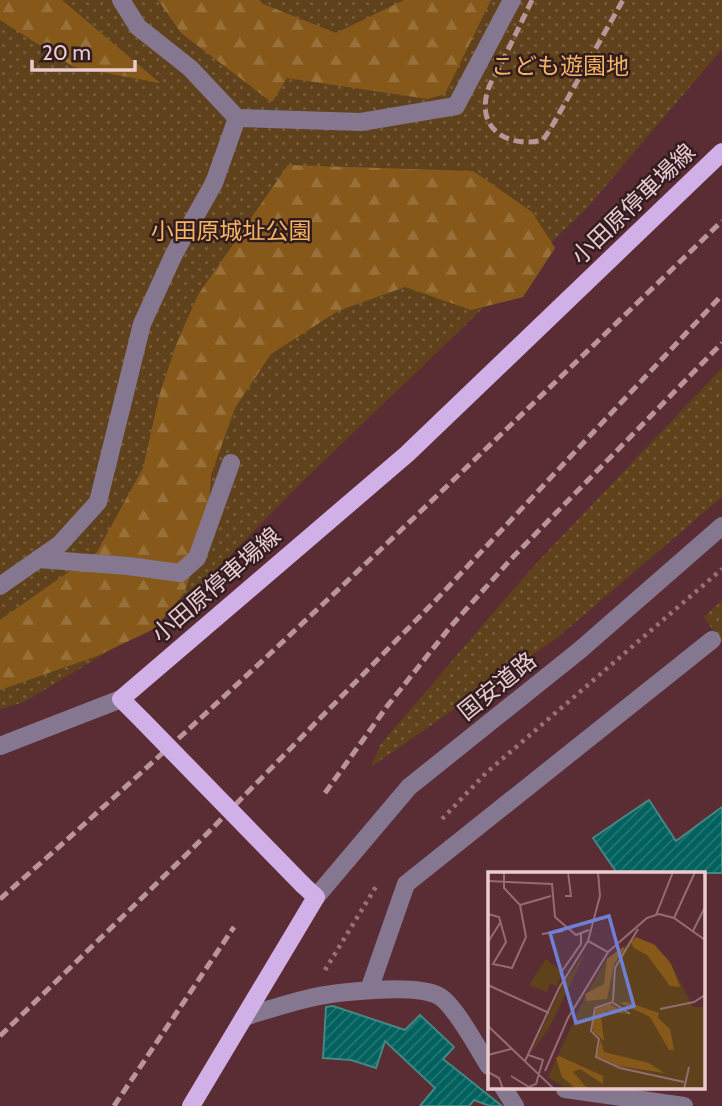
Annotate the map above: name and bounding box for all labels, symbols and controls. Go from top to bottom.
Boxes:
scale bar [32,28,135,72]
text: 20 m [42,40,91,65]
park label: こども遊園地 [491,52,629,80]
street label: 小田原停車場線 [565,138,701,270]
park label: 小田原城址公園 [151,217,312,245]
street label: 小田原停車場線 [146,522,286,648]
street label: 国安道路 [452,646,542,726]
inset map [488,872,704,1088]

